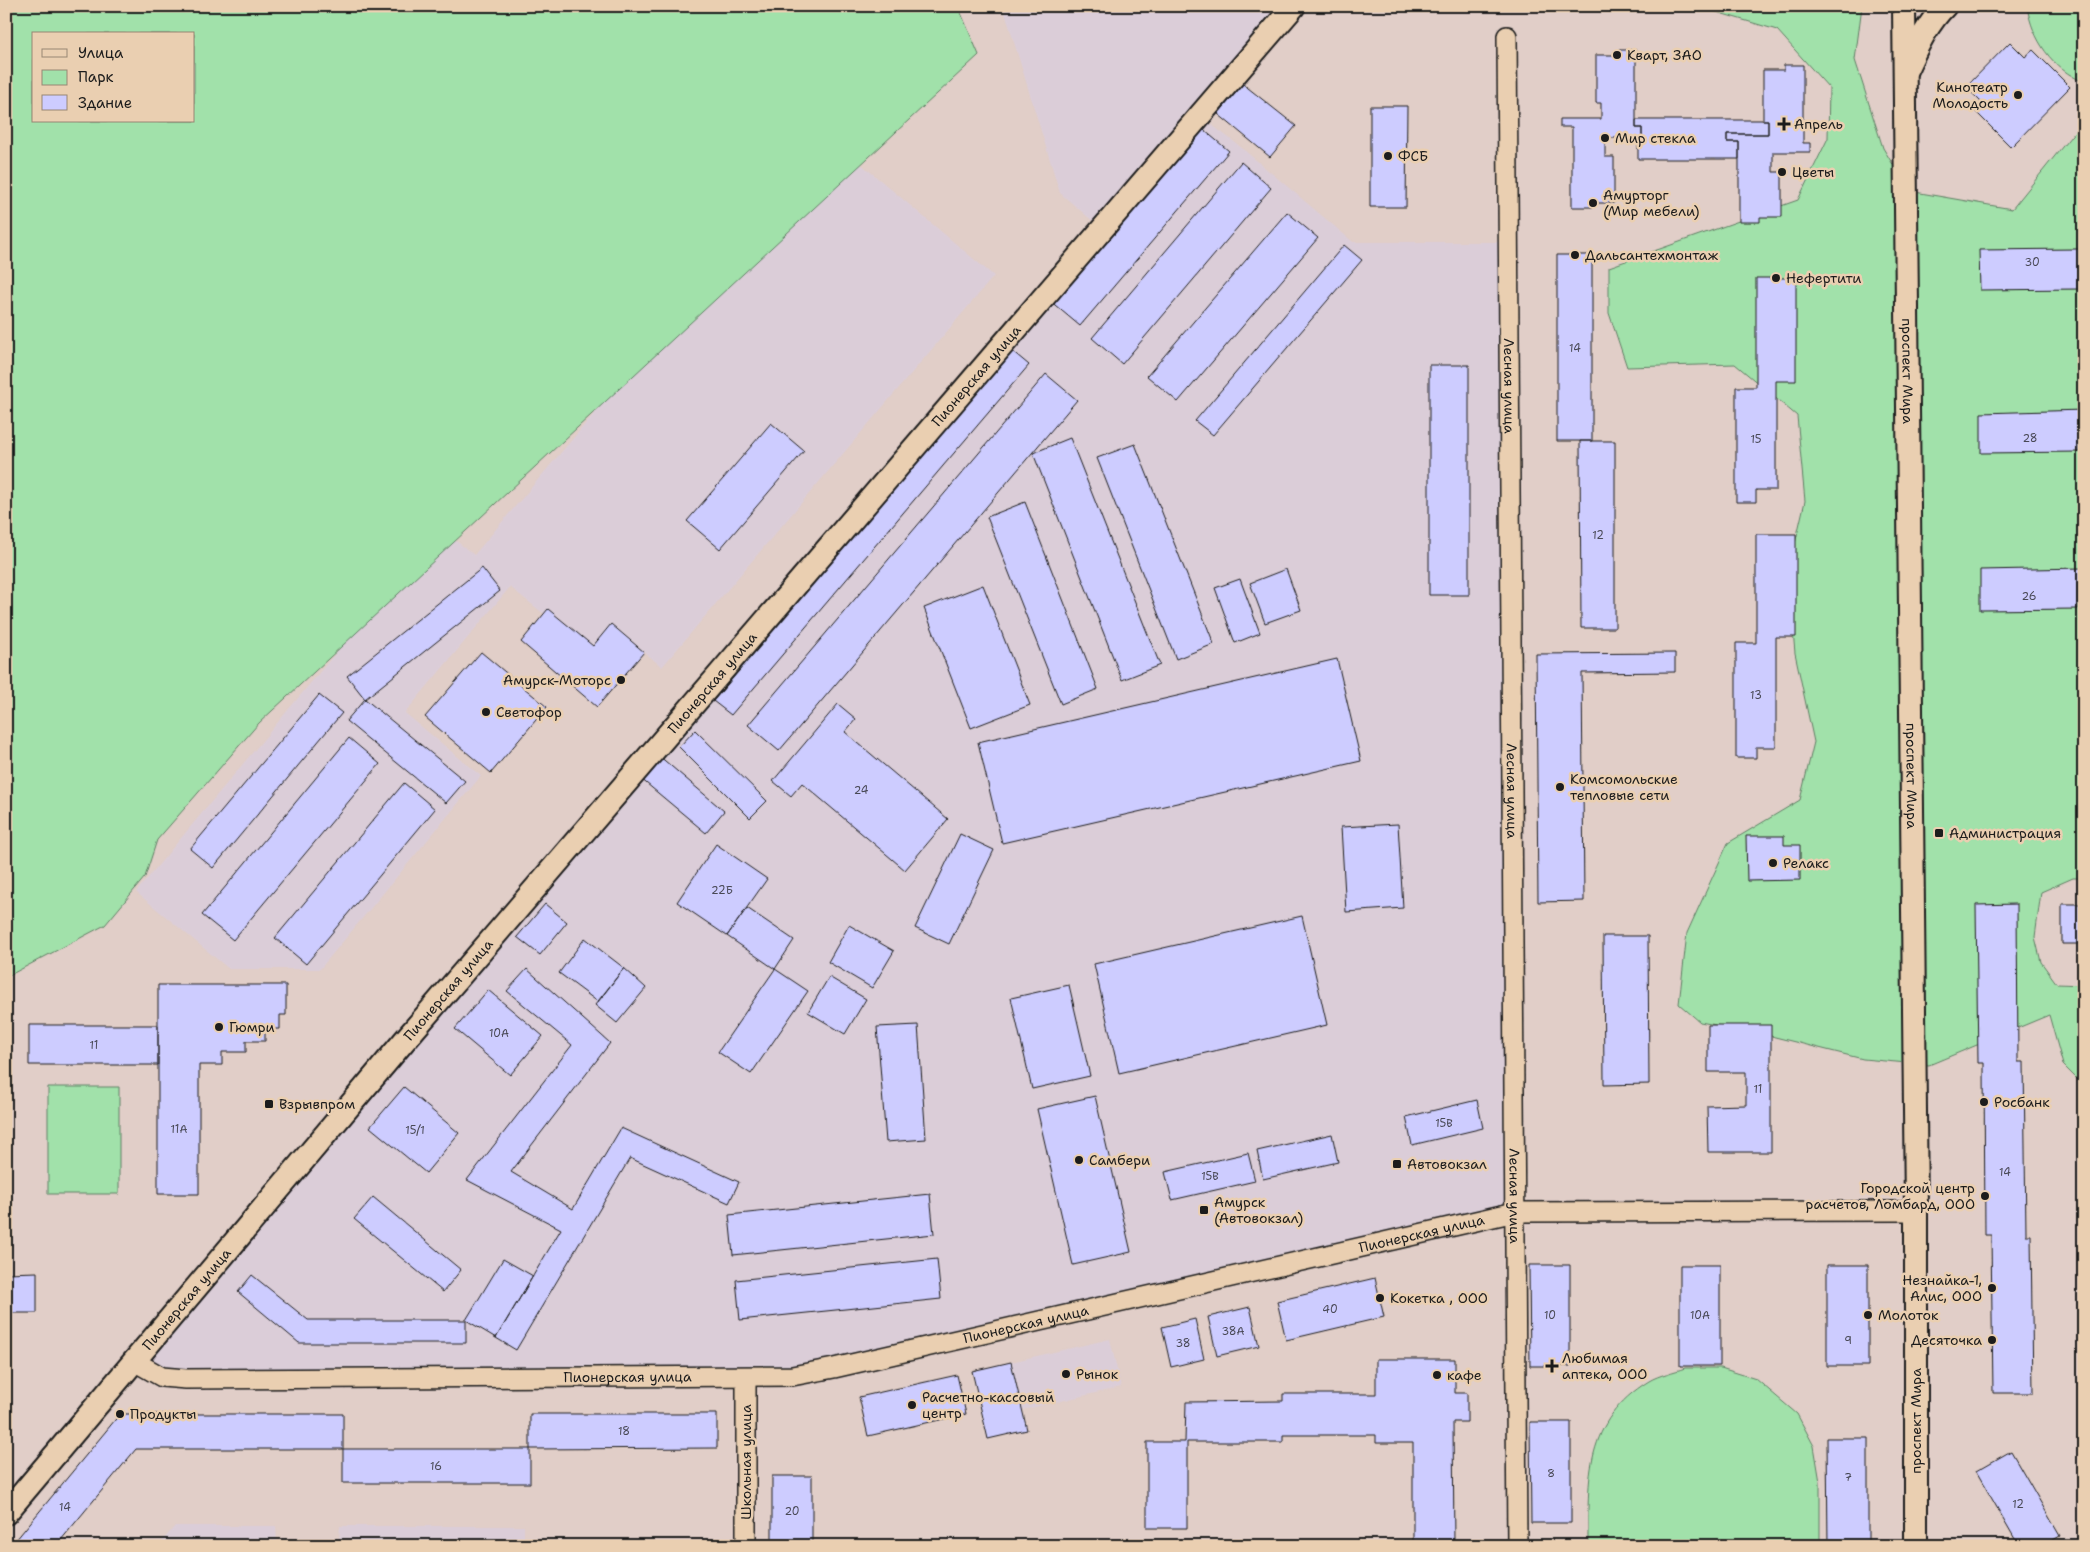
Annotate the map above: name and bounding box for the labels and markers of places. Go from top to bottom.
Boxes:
place label: Кварт, ЗАО [1627,46,1702,64]
marker: Кварт, ЗАО [1611,49,1623,61]
place label: Кинотеатр Молодость [1932,78,2008,112]
marker: Кинотеатр Молодость [2012,89,2024,101]
place label: Апрель [1794,115,1843,133]
marker: Апрель [1778,118,1790,130]
place label: Мир стекла [1615,129,1696,147]
marker: Мир стекла [1599,132,1611,144]
place label: ФСБ [1398,147,1428,165]
marker: ФСБ [1382,150,1394,162]
place label: Цветы [1792,163,1834,181]
marker: Цветы [1776,166,1788,178]
place label: Амурторг (Мир мебели) [1603,186,1700,220]
marker: Амурторг (Мир мебели) [1587,197,1599,209]
place label: Дальсантехмонтаж [1585,246,1719,264]
marker: Дальсантехмонтаж [1569,249,1581,261]
place label: Нефертити [1786,269,1862,287]
marker: Нефертити [1770,272,1782,284]
place label: Амурск-Моторс [503,671,611,689]
marker: Амурск-Моторс [615,674,627,686]
place label: Светофор [496,703,562,721]
marker: Светофор [480,706,492,718]
place label: Комсомольские тепловые сети [1570,770,1678,804]
marker: Комсомольские тепловые сети [1554,781,1566,793]
place label: Администрация [1949,824,2061,842]
marker: Администрация [1933,827,1945,839]
place label: Релакс [1783,854,1829,872]
marker: Релакс [1767,857,1779,869]
place label: Гюмри [229,1018,275,1036]
marker: Гюмри [213,1021,225,1033]
place label: Росбанк [1994,1093,2050,1111]
place label: Взрывпром [279,1095,355,1113]
marker: Росбанк [1978,1096,1990,1108]
marker: Взрывпром [263,1098,275,1110]
place label: Самбери [1089,1151,1150,1169]
marker: Самбери [1073,1154,1085,1166]
place label: Автовокзал [1407,1155,1487,1173]
marker: Автовокзал [1391,1158,1403,1170]
place label: Городской центр расчетов, Ломбард, ООО [1806,1179,1975,1213]
marker: Городской центр расчетов, Ломбард, ООО [1979,1190,1991,1202]
place label: Амурск (Автовокзал) [1214,1193,1303,1227]
marker: Амурск (Автовокзал) [1198,1204,1210,1216]
place label: Незнайка-1, Алис, ООО [1902,1271,1982,1305]
marker: Незнайка-1, Алис, ООО [1986,1282,1998,1294]
place label: Кокетка , ООО [1390,1289,1488,1307]
marker: Кокетка , ООО [1374,1292,1386,1304]
place label: Молоток [1878,1306,1939,1324]
marker: Молоток [1862,1309,1874,1321]
place label: Десяточка [1911,1331,1982,1349]
marker: Десяточка [1986,1334,1998,1346]
place label: Любимая аптека, ООО [1562,1349,1647,1383]
marker: Любимая аптека, ООО [1546,1360,1558,1372]
place label: Рынок [1076,1365,1119,1383]
place label: кафе [1447,1366,1482,1384]
marker: Рынок [1060,1368,1072,1380]
marker: кафе [1431,1369,1443,1381]
place label: Расчетно-кассовый центр [922,1388,1054,1422]
marker: Расчетно-кассовый центр [906,1399,918,1411]
place label: Продукты [130,1405,197,1423]
marker: Продукты [114,1408,126,1420]

